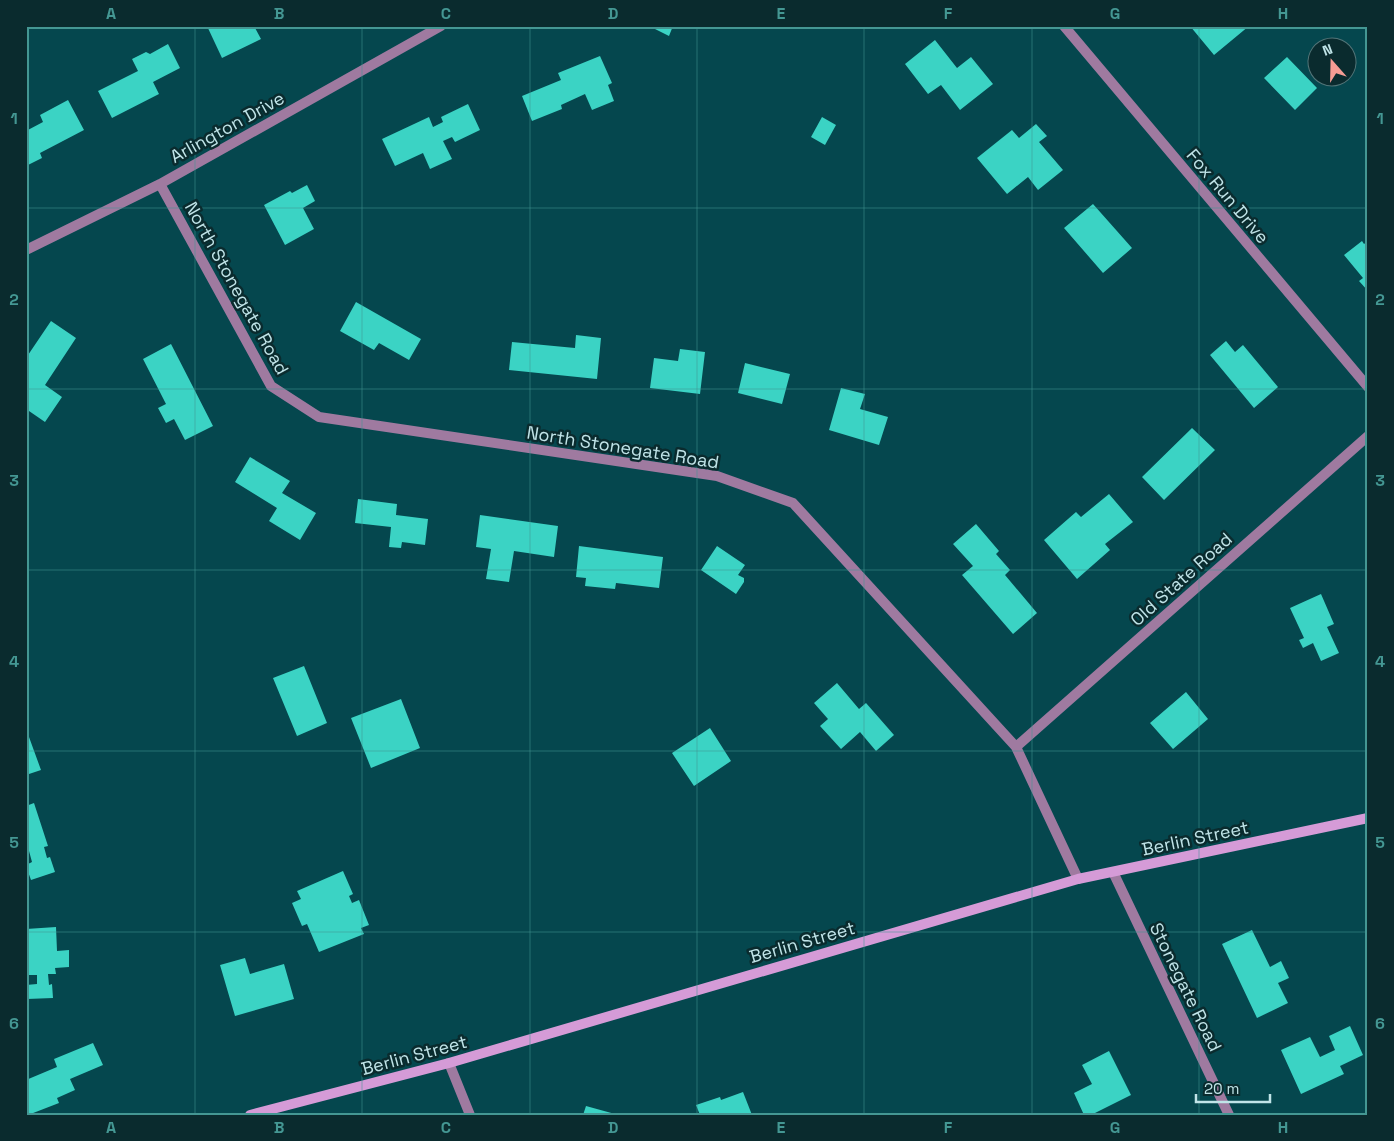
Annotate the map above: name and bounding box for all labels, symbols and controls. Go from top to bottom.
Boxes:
text: A [106,3,116,24]
text: B [274,3,284,24]
text: C [441,3,451,24]
text: D [608,3,618,24]
text: E [777,3,786,24]
text: F [944,3,953,24]
text: G [1110,3,1120,24]
text: H [1278,3,1288,24]
north arrow [1306,38,1356,88]
text: N [1320,40,1335,60]
street label: Arlington Drive [166,86,288,168]
text: 1 [10,108,18,129]
text: 1 [1376,108,1384,129]
street label: Fox Run Drive [1182,144,1274,248]
street label: North Stonegate Road [180,197,294,379]
text: 2 [9,289,19,310]
text: 2 [1375,289,1385,310]
street label: North Stonegate Road [525,420,721,474]
text: 3 [9,470,19,491]
text: 3 [1375,470,1385,491]
street label: Old State Road [1125,527,1237,631]
text: 4 [9,651,19,672]
text: 4 [1375,651,1385,672]
street label: Berlin Street [1139,815,1251,861]
text: 5 [9,832,19,853]
text: 5 [1375,832,1385,853]
street label: Berlin Street [747,916,857,968]
street label: Stonegate Road [1145,919,1227,1055]
text: 6 [9,1013,19,1034]
text: 6 [1375,1013,1385,1034]
street label: Berlin Street [358,1030,470,1080]
scale bar [1196,1071,1270,1103]
text: 20 m [1204,1079,1239,1098]
text: A [106,1117,116,1138]
text: B [274,1117,284,1138]
text: C [441,1117,451,1138]
text: D [608,1117,618,1138]
text: E [777,1117,786,1138]
text: F [944,1117,953,1138]
text: G [1110,1117,1120,1138]
text: H [1278,1117,1288,1138]

